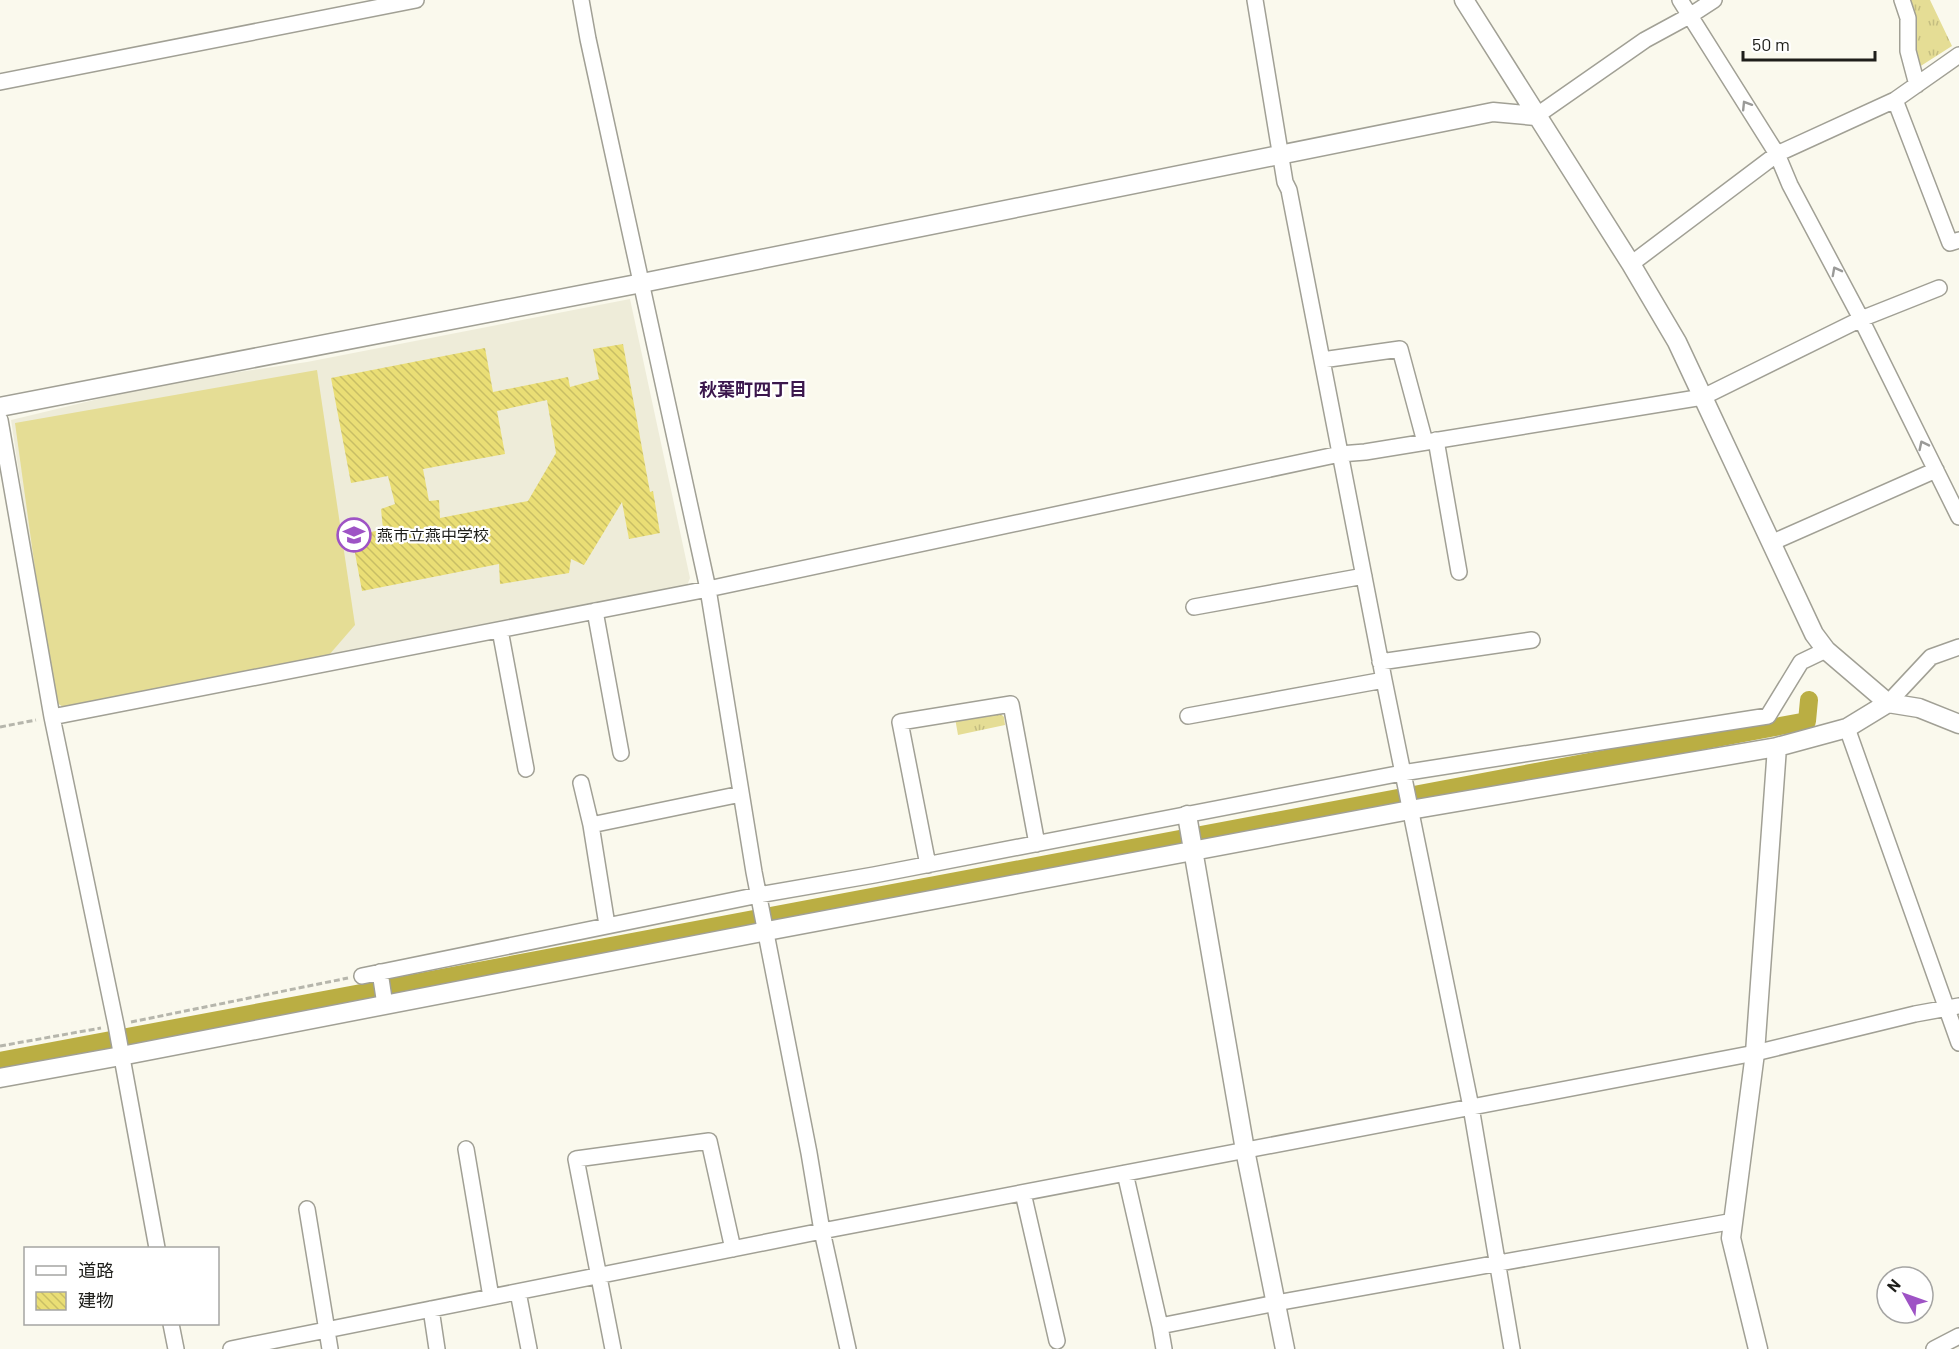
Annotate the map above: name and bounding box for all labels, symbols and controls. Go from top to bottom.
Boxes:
scale bar [1743,24,1875,62]
text: 50 m [1752,33,1790,55]
one-way arrow [1742,101,1754,111]
one-way arrow [1832,267,1843,278]
district label: 秋葉町四丁目 [699,378,807,400]
one-way arrow [1919,441,1931,452]
school or university icon: 燕市立燕中学校 [336,517,372,553]
place label: 燕市立燕中学校 [377,525,489,544]
legend [24,1247,219,1325]
text: 道路 [78,1259,114,1281]
north arrow [1875,1265,1935,1325]
text: N [1882,1275,1904,1295]
text: 建物 [78,1289,114,1311]

